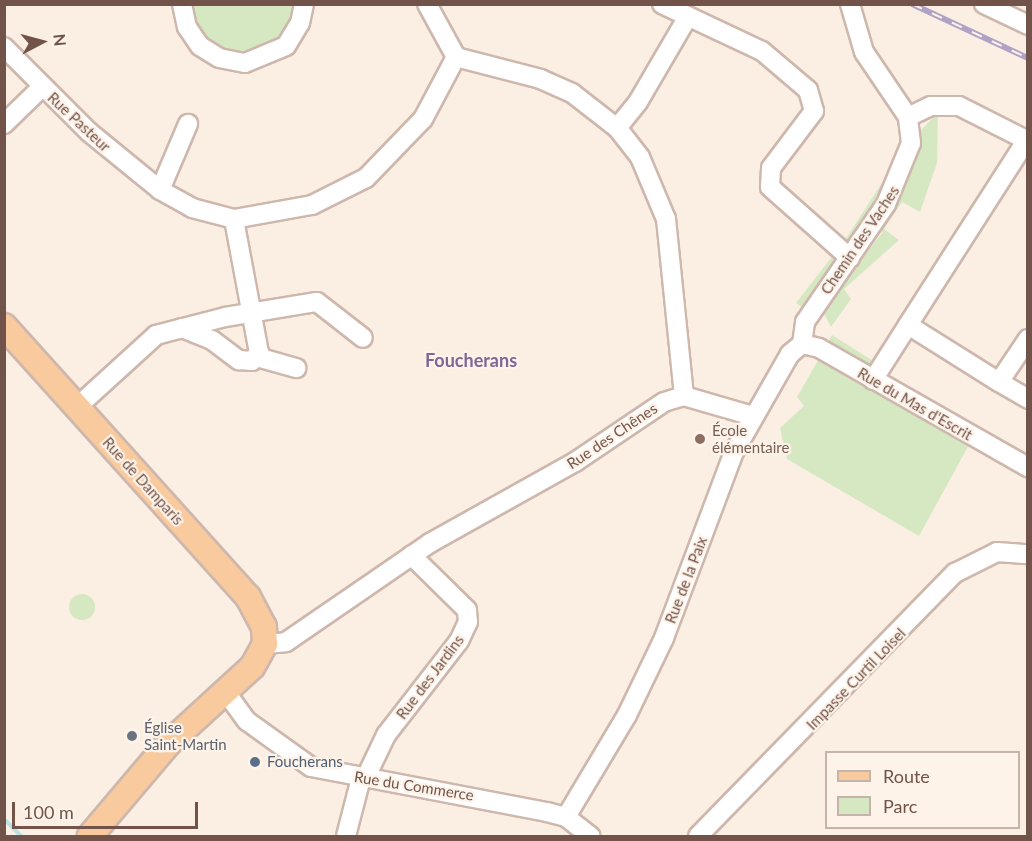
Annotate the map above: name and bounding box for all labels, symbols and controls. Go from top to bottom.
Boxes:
north arrow [12,12,72,72]
text: N [50,33,70,47]
street label: Rue Pasteur [44,88,114,156]
street label: Chemin des Vaches [817,182,903,298]
district label: Foucherans [425,349,517,371]
street label: Rue du Mas d'Escrit [854,364,976,444]
street label: Rue des Chênes [563,399,661,473]
place label: École élémentaire [712,421,789,456]
marker: École élémentaire [693,432,707,446]
street label: Rue de Damparis [99,433,187,529]
street label: Rue de la Paix [661,534,711,626]
street label: Impasse Curtil Loisel [803,624,909,734]
street label: Rue des Jardins [392,631,468,723]
place label: Église Saint-Martin [144,718,227,753]
marker: Église Saint-Martin [125,729,139,743]
legend [825,751,1020,829]
place label: Foucherans [267,753,343,771]
marker: Foucherans [248,755,262,769]
text: Route [883,765,930,787]
street label: Rue du Commerce [353,768,475,804]
scale bar [15,790,201,828]
text: Parc [883,795,917,817]
text: 100 m [23,801,74,823]

